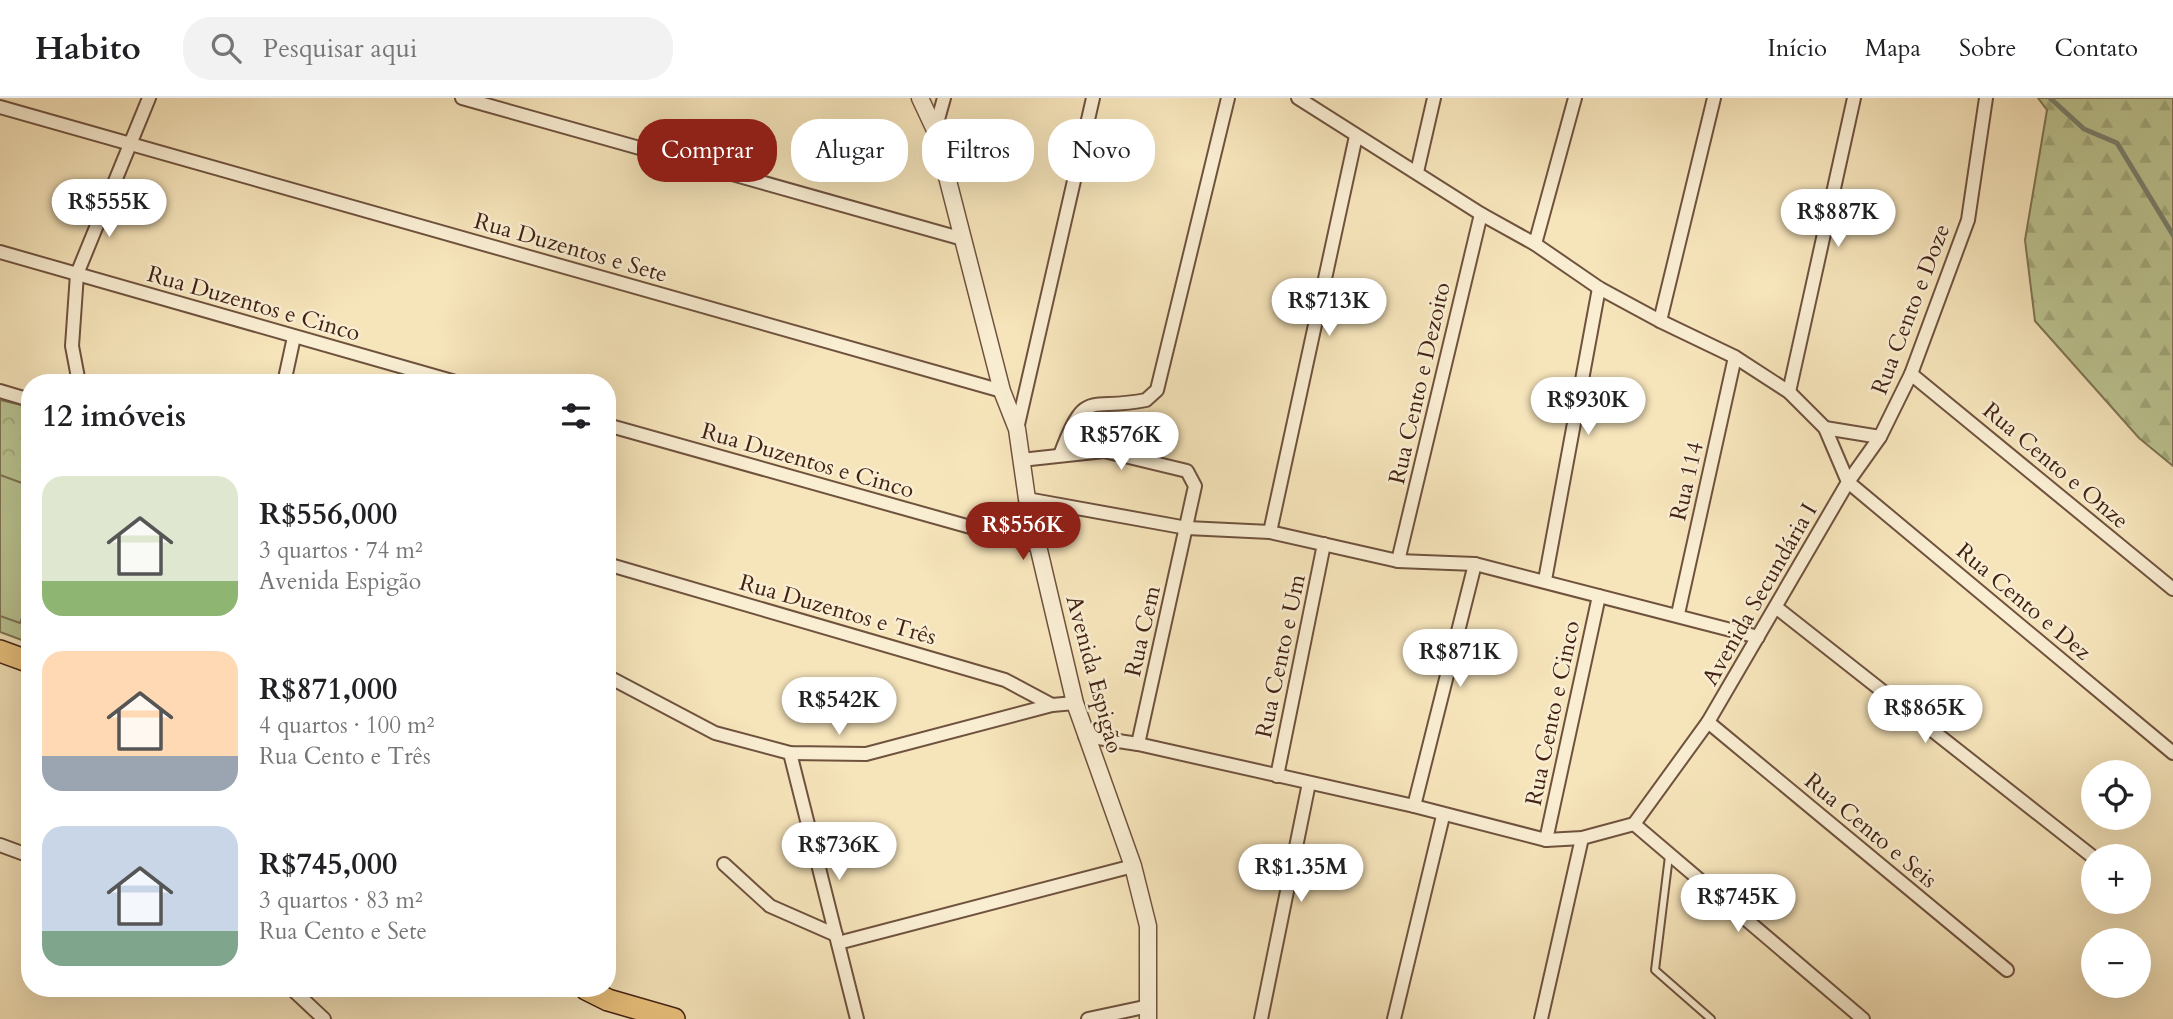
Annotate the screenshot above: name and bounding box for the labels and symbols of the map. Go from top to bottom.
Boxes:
pin: R$555K [52,180,166,239]
pin: R$887K [1781,190,1895,249]
street label: Rua Duzentos e Sete [471,205,671,290]
street label: Rua Cento e Doze [1864,220,1957,399]
street label: Rua Duzentos e Cinco [144,258,364,349]
pin: R$713K [1272,278,1386,338]
street label: Rua Cento e Dezoito [1381,279,1458,487]
pin: R$930K [1531,378,1645,437]
street label: Rua Cento e Onze [1976,395,2135,536]
pin: R$576K [1064,412,1178,472]
street label: Rua Duzentos e Cinco [698,415,918,506]
street label: Rua 114 [1662,438,1711,524]
street label: Avenida Secundária I [1695,498,1824,691]
pin: R$556K [966,503,1080,562]
street label: Rua Cento e Dez [1949,536,2098,667]
street label: Rua Duzentos e Três [736,567,940,652]
street label: Rua Cento e Um [1248,571,1313,741]
street label: Rua Cem [1117,582,1168,680]
street label: Avenida Espigão [1059,592,1130,757]
street label: Rua Cento e Cinco [1518,618,1587,808]
pin: R$871K [1403,630,1517,689]
pin: R$542K [782,678,896,737]
pin: R$865K [1868,686,1982,745]
street label: Rua Cento e Seis [1798,766,1944,895]
pin: R$736K [782,822,896,882]
pin: R$1.35M [1236,844,1366,904]
pin: R$745K [1681,874,1795,934]

